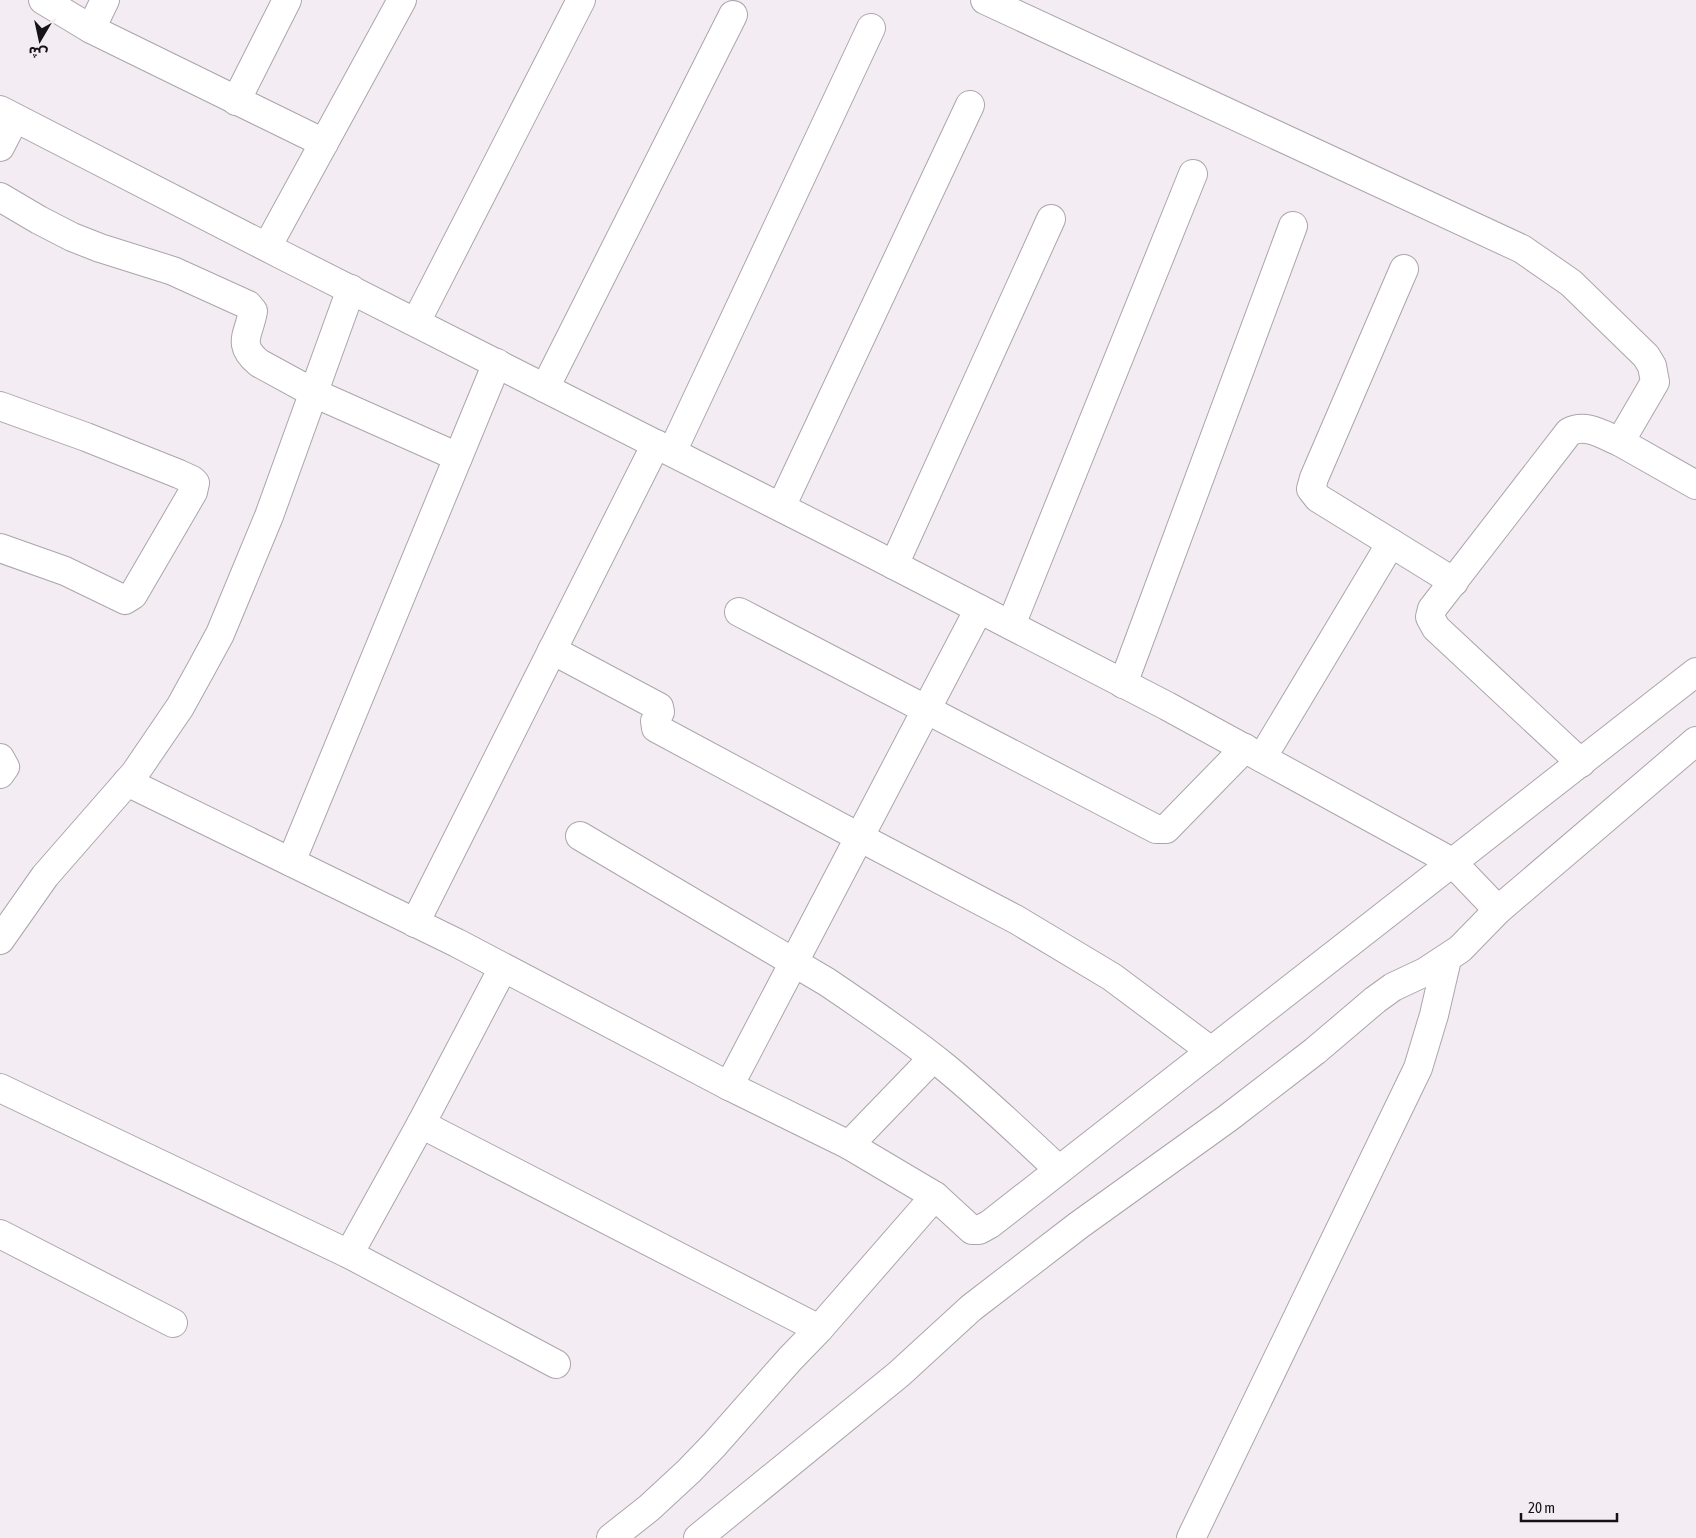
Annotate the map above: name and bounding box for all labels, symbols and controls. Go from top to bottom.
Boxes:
north arrow [15,15,65,65]
text: ش [27,43,49,62]
scale bar [1521,1490,1617,1522]
text: 20 m [1528,1499,1555,1516]

